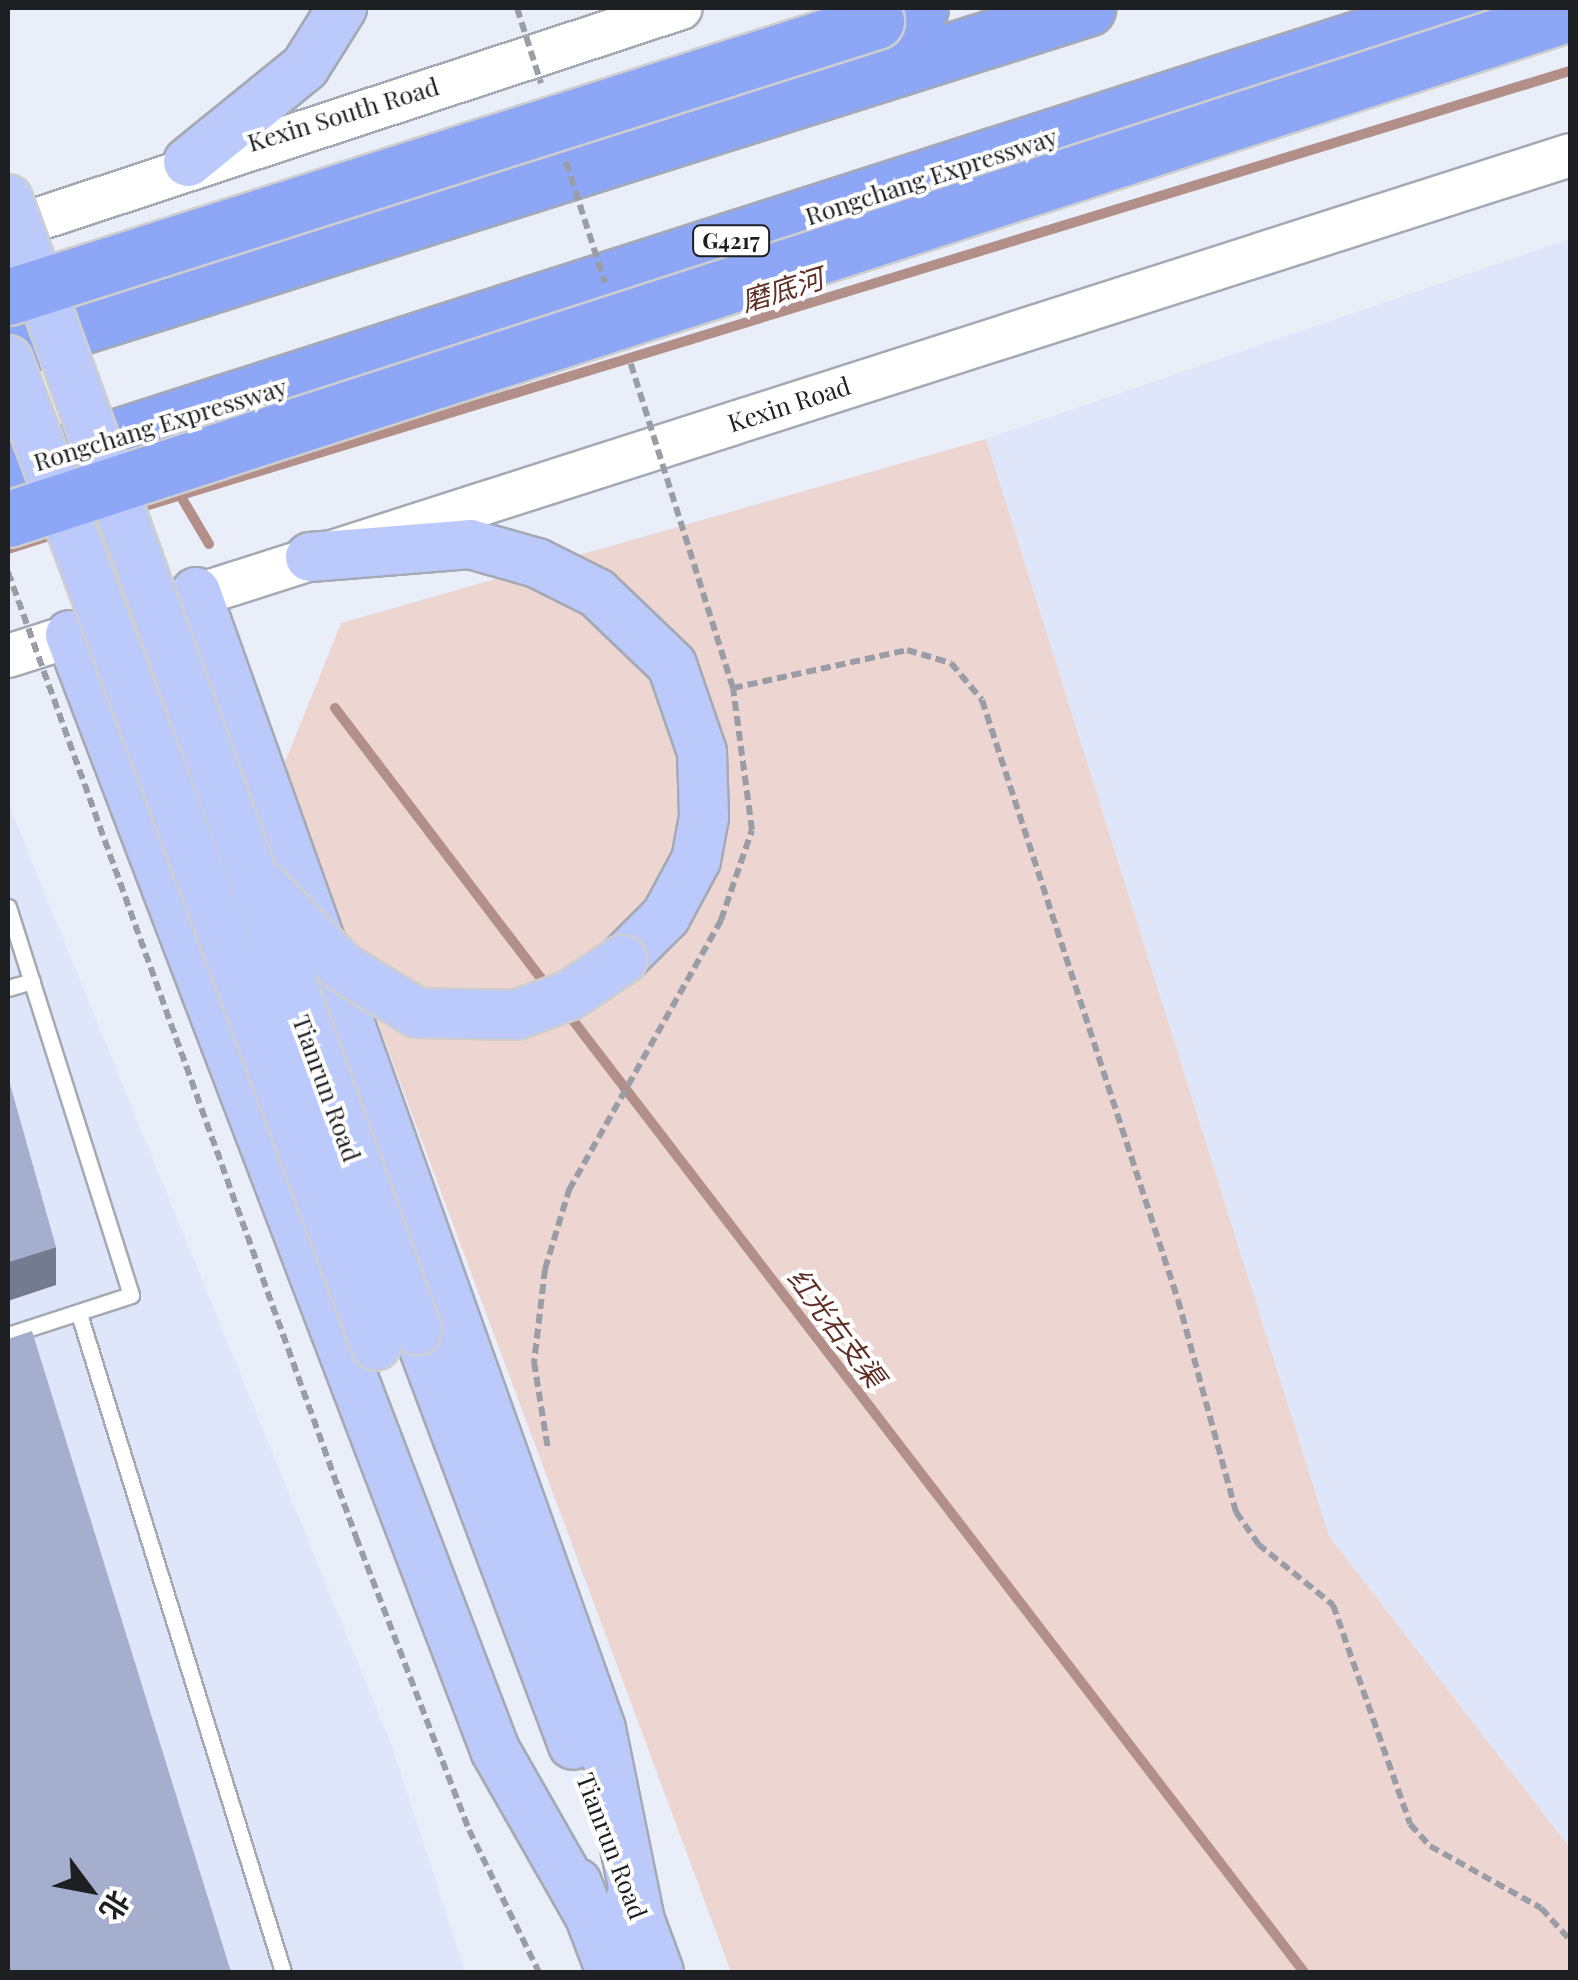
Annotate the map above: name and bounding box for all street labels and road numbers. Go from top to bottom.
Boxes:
street label: Kexin South Road [244,71,442,157]
street label: Rongchang Expressway [801,121,1061,231]
road number: G4217 [691,224,771,258]
street label: Kexin Road [724,370,854,438]
street label: Rongchang Expressway [30,371,290,477]
street label: Tianrun Road [287,1011,367,1165]
street label: Tianrun Road [570,1769,654,1923]

